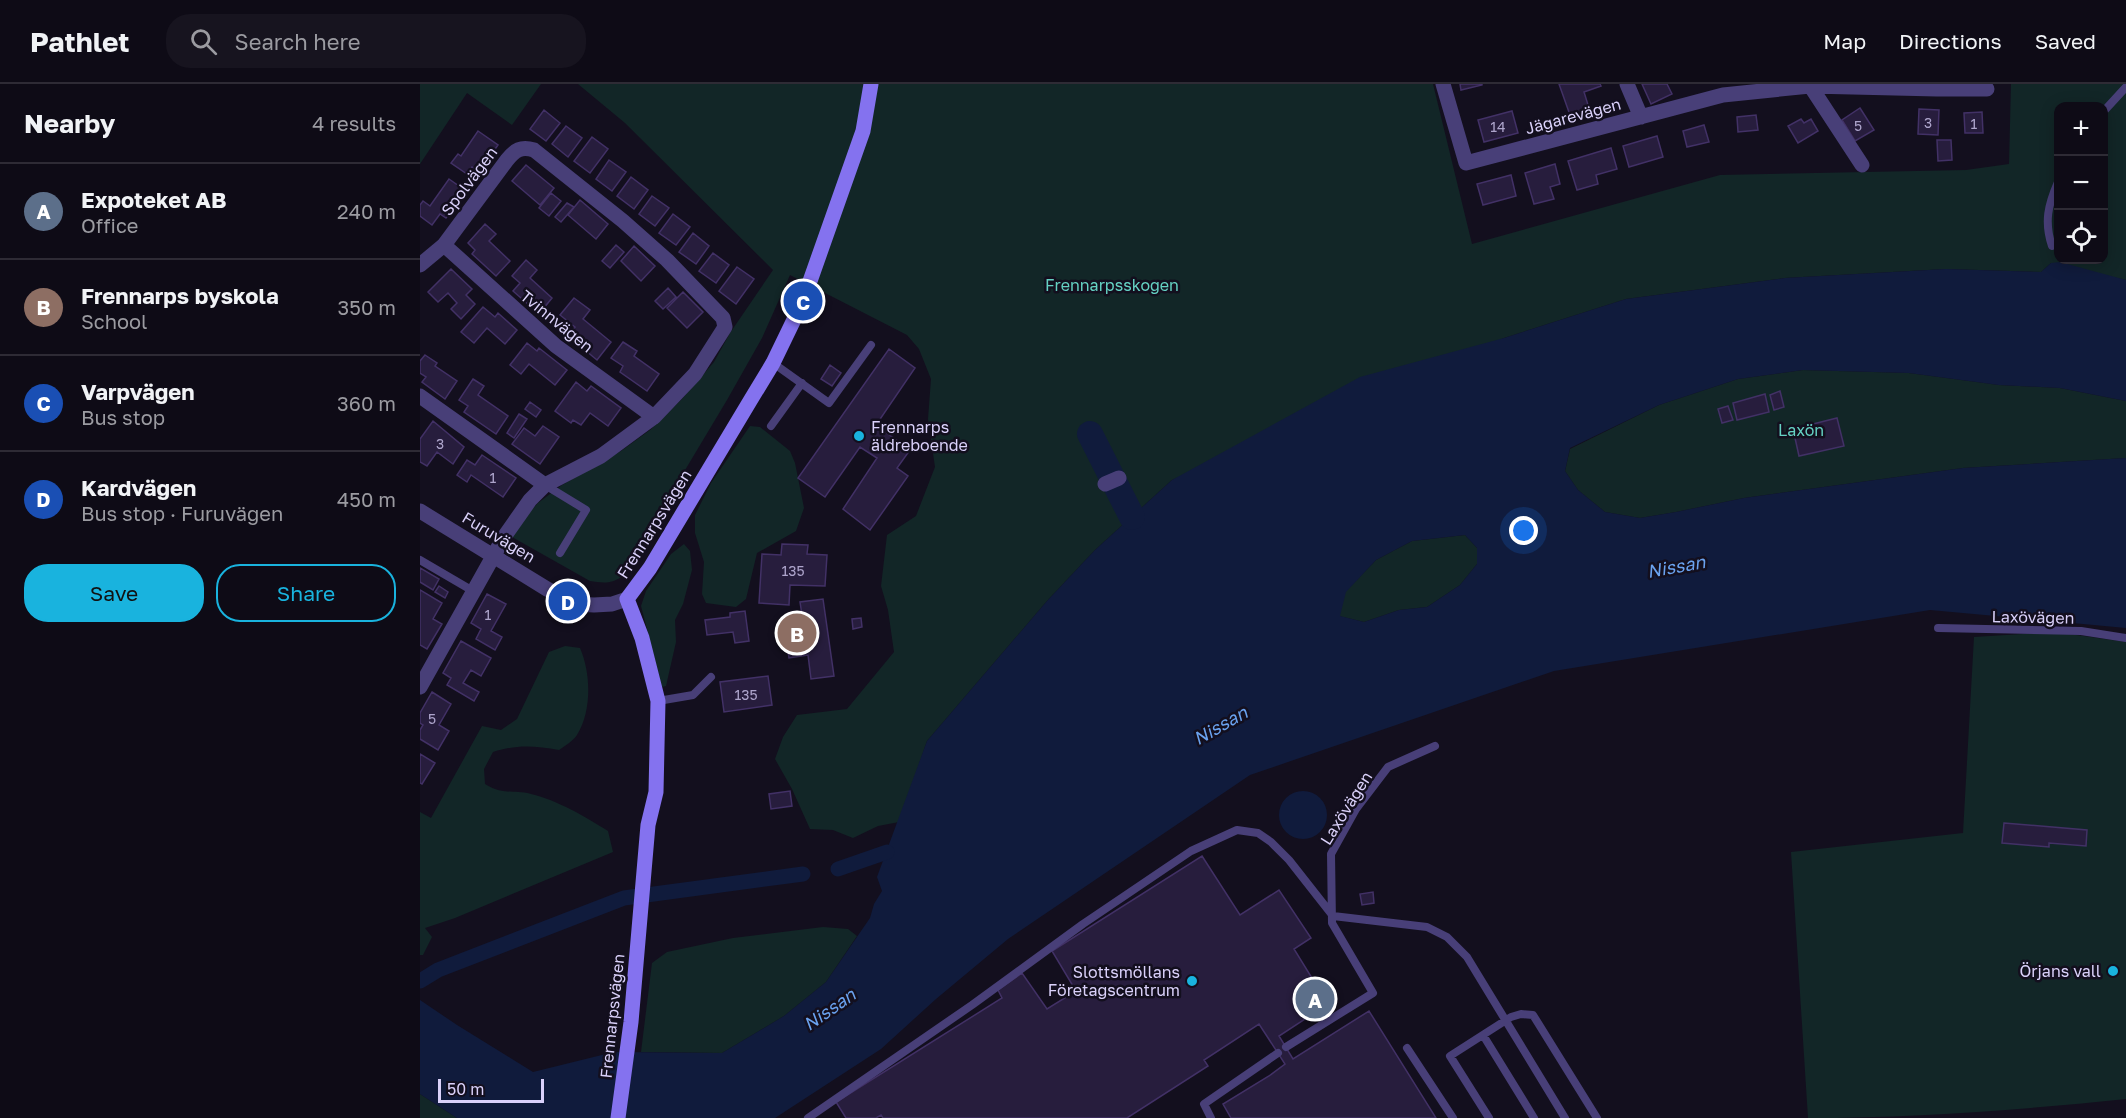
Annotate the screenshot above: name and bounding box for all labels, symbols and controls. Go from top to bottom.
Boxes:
search box [166,14,586,68]
text: Pathlet [30,25,130,58]
icon: search [187,25,220,58]
text: Search here [235,28,361,55]
text: Map [1823,28,1866,54]
text: Directions [1899,28,2002,54]
text: Saved [2035,28,2096,54]
street label: Jägarevägen [1523,94,1623,138]
map controls [2054,102,2108,264]
button: + [2054,102,2108,156]
text: Nearby [24,108,115,139]
text: 4 results [312,111,396,135]
house number: 3 [1924,114,1932,131]
house number: 1 [1971,115,1978,132]
house number: 5 [1854,117,1862,134]
house number: 14 [1490,118,1506,135]
street label: Spolvägen [437,143,501,219]
button: − [2054,156,2108,210]
text: Expoteket AB [81,186,227,213]
text: A [36,199,51,223]
text: 240 m [337,199,396,223]
button: locate [2054,210,2108,264]
text: Office [81,213,138,237]
park label: Frennarpsskogen [1045,275,1179,295]
pin: C [784,278,823,324]
text: Frennarps byskola [81,282,279,309]
street label: Tvinnvägen [517,286,597,356]
text: B [36,295,51,319]
text: 350 m [338,295,396,319]
text: School [81,309,147,333]
text: Varpvägen [81,378,195,405]
text: C [36,391,51,415]
text: 360 m [337,391,396,415]
text: Bus stop [81,405,165,429]
place label: Frennarps äldreboende [871,417,968,455]
park label: Laxön [1778,420,1824,440]
marker: Frennarps äldreboende [852,429,866,443]
house number: 3 [436,435,444,452]
street label: Frennarpsvägen [612,466,696,582]
house number: 1 [490,469,497,486]
text: Kardvägen [81,474,196,501]
text: D [36,487,51,511]
text: 450 m [337,487,396,511]
text: Bus stop · Furuvägen [81,501,283,525]
street label: Furuvägen [459,507,539,567]
your location [1509,516,1538,545]
water label: Nissan [1645,550,1708,582]
house number: 135 [781,562,805,579]
button: Save [24,564,204,622]
button: Share [216,564,396,622]
pin: D [548,578,588,624]
house number: 1 [485,606,492,623]
street label: Laxövägen [1991,606,2075,628]
pin: B [778,610,817,656]
house number: 135 [734,686,758,703]
water label: Nissan [1189,700,1252,749]
house number: 5 [428,710,436,727]
street label: Laxövägen [1316,768,1376,848]
street label: Frennarpsvägen [596,953,628,1079]
place label: Örjans vall [2020,961,2101,981]
place label: Slottsmöllans Företagscentrum [1048,962,1180,1000]
marker: Örjans vall [2106,964,2120,978]
marker: Slottsmöllans Företagscentrum [1185,974,1199,988]
pin: A [1296,976,1334,1022]
water label: Nissan [799,983,860,1035]
scale bar [438,1076,544,1104]
text: 50 m [447,1079,484,1099]

